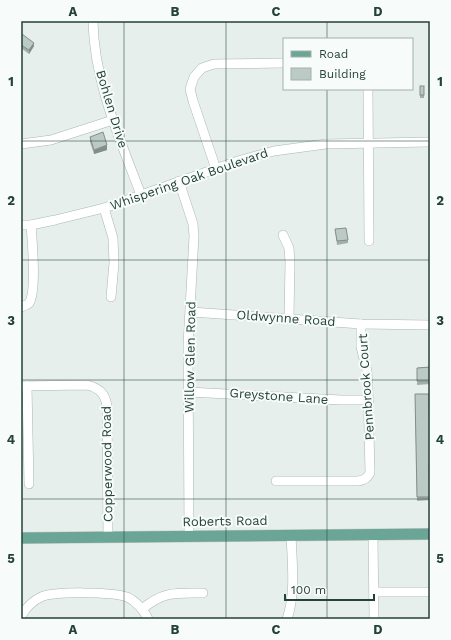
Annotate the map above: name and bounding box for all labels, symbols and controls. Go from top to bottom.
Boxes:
text: A [69,4,78,19]
text: B [171,4,180,19]
text: C [272,4,281,19]
text: D [373,4,383,19]
legend [283,38,413,90]
text: Road [319,47,348,61]
text: Building [319,67,366,81]
street label: Bohlen Drive [93,68,131,150]
text: 1 [8,74,14,89]
text: 1 [437,74,443,89]
street label: Whispering Oak Boulevard [108,145,270,213]
text: 2 [7,193,15,208]
text: 2 [436,193,444,208]
street label: Willow Glen Road [182,301,198,413]
street label: Oldwynne Road [236,307,336,329]
text: 3 [7,313,15,328]
text: 3 [436,313,444,328]
street label: Pennbrook Court [355,333,377,441]
street label: Greystone Lane [229,385,329,407]
street label: Copperwood Road [98,406,116,522]
text: 4 [7,432,16,447]
text: 4 [436,432,445,447]
street label: Roberts Road [182,513,268,529]
text: 5 [7,551,15,566]
text: 5 [436,551,444,566]
scale bar [285,576,374,602]
text: 100 m [291,583,326,597]
text: A [69,622,78,637]
text: B [171,622,180,637]
text: C [272,622,281,637]
text: D [373,622,383,637]

